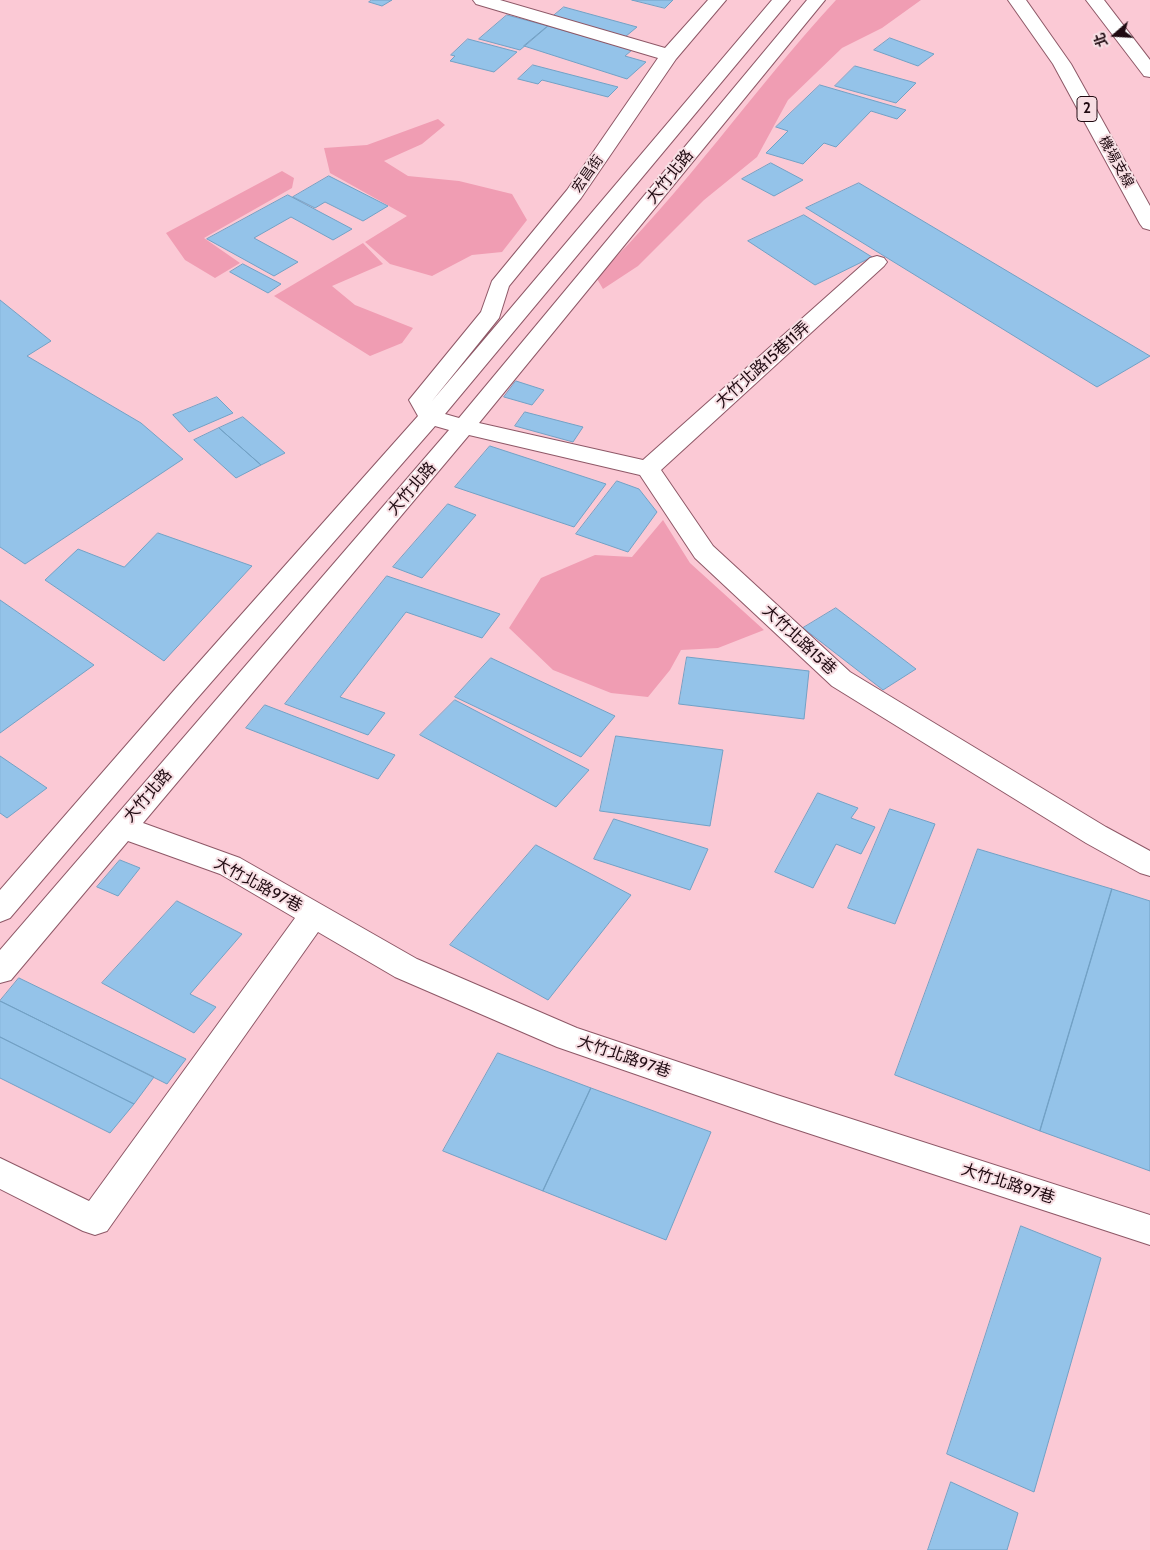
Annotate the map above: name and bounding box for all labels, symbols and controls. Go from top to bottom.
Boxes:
north arrow [1090,10,1140,60]
text: 北 [1090,30,1112,49]
road number: 2 [1077,96,1097,122]
street label: 機場支線 [1095,133,1137,191]
street label: 大竹北路 [642,146,698,208]
street label: 宏昌街 [569,152,607,196]
street label: 大竹北路15巷11弄 [712,318,814,412]
street label: 大竹北路 [384,459,440,519]
street label: 大竹北路15巷 [758,601,840,679]
street label: 大竹北路 [120,766,176,826]
street label: 大竹北路97巷 [211,854,305,916]
street label: 大竹北路97巷 [575,1032,673,1082]
street label: 大竹北路97巷 [959,1160,1057,1208]

